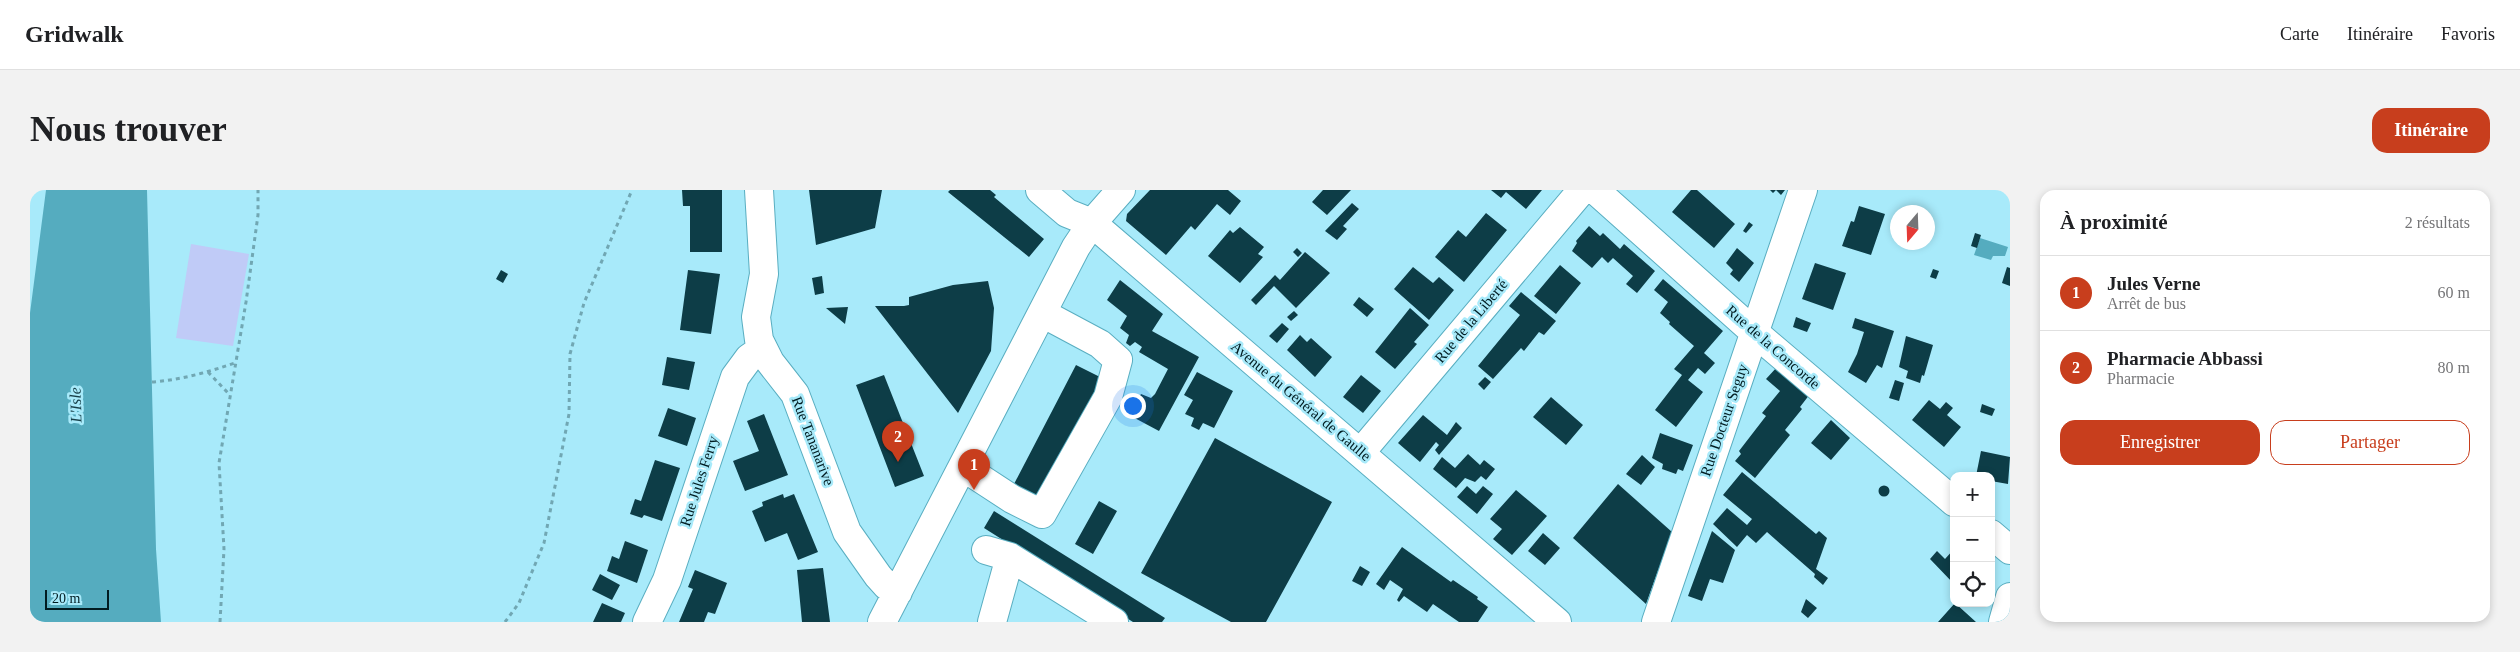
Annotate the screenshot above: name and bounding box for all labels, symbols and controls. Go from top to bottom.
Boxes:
text: Gridwalk [25,21,124,47]
text: Carte [2280,24,2319,44]
text: Itinéraire [2347,24,2413,44]
text: Favoris [2441,24,2495,44]
button: Itinéraire [2372,108,2490,153]
text: Nous trouver [30,110,227,149]
north arrow [1890,205,1935,250]
text: À proximité [2060,210,2168,234]
text: 2 résultats [2405,214,2470,231]
text: Jules Verne [2107,273,2200,294]
street label: Rue de la Liberté [1432,276,1511,366]
text: 1 [2072,284,2080,301]
text: 60 m [2438,284,2470,301]
text: Arrêt de bus [2107,295,2186,312]
street label: Rue de la Concorde [1723,302,1823,392]
street label: Avenue du Général de Gaulle [1228,338,1374,464]
text: Pharmacie Abbassi [2107,348,2263,369]
text: 2 [2072,359,2080,376]
text: 80 m [2438,359,2470,376]
street label: Rue Docteur Seguy [1697,361,1751,478]
text: Pharmacie [2107,370,2175,387]
water label: L'Isle [66,387,85,424]
your location [1120,393,1146,419]
street label: Rue Tananarive [789,394,837,488]
button: Enregistrer [2060,420,2260,465]
button: Partager [2270,420,2470,465]
pin: 2 [882,421,914,462]
street label: Rue Jules Ferry [677,433,721,528]
pin: 1 [958,449,990,490]
map controls [1950,472,1995,607]
button: + [1950,472,1995,517]
button: − [1950,517,1995,562]
button: locate [1950,562,1995,607]
scale bar [45,587,109,610]
text: 20 m [52,591,80,606]

